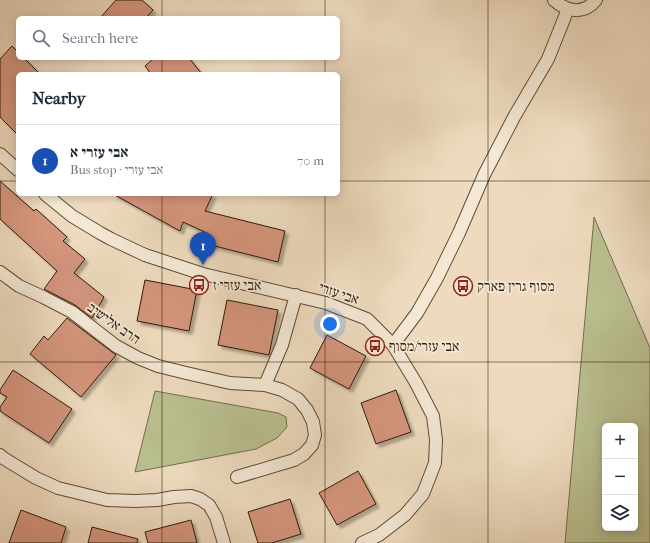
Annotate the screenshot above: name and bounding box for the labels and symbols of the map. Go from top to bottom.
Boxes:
pin: 1 [190,232,216,265]
bus stop icon: אבי עזרי ז [188,274,210,296]
bus stop icon: מסוף גרין פארק [452,275,474,297]
place label: אבי עזרי ז [213,277,261,294]
place label: מסוף גרין פארק [477,278,555,295]
street label: אבי עזרי [316,279,361,308]
street label: הרב אלישיב [84,299,144,348]
your location [320,314,340,334]
bus stop icon: אבי עזרי/מסוף [364,335,386,357]
place label: אבי עזרי/מסוף [389,338,459,355]

